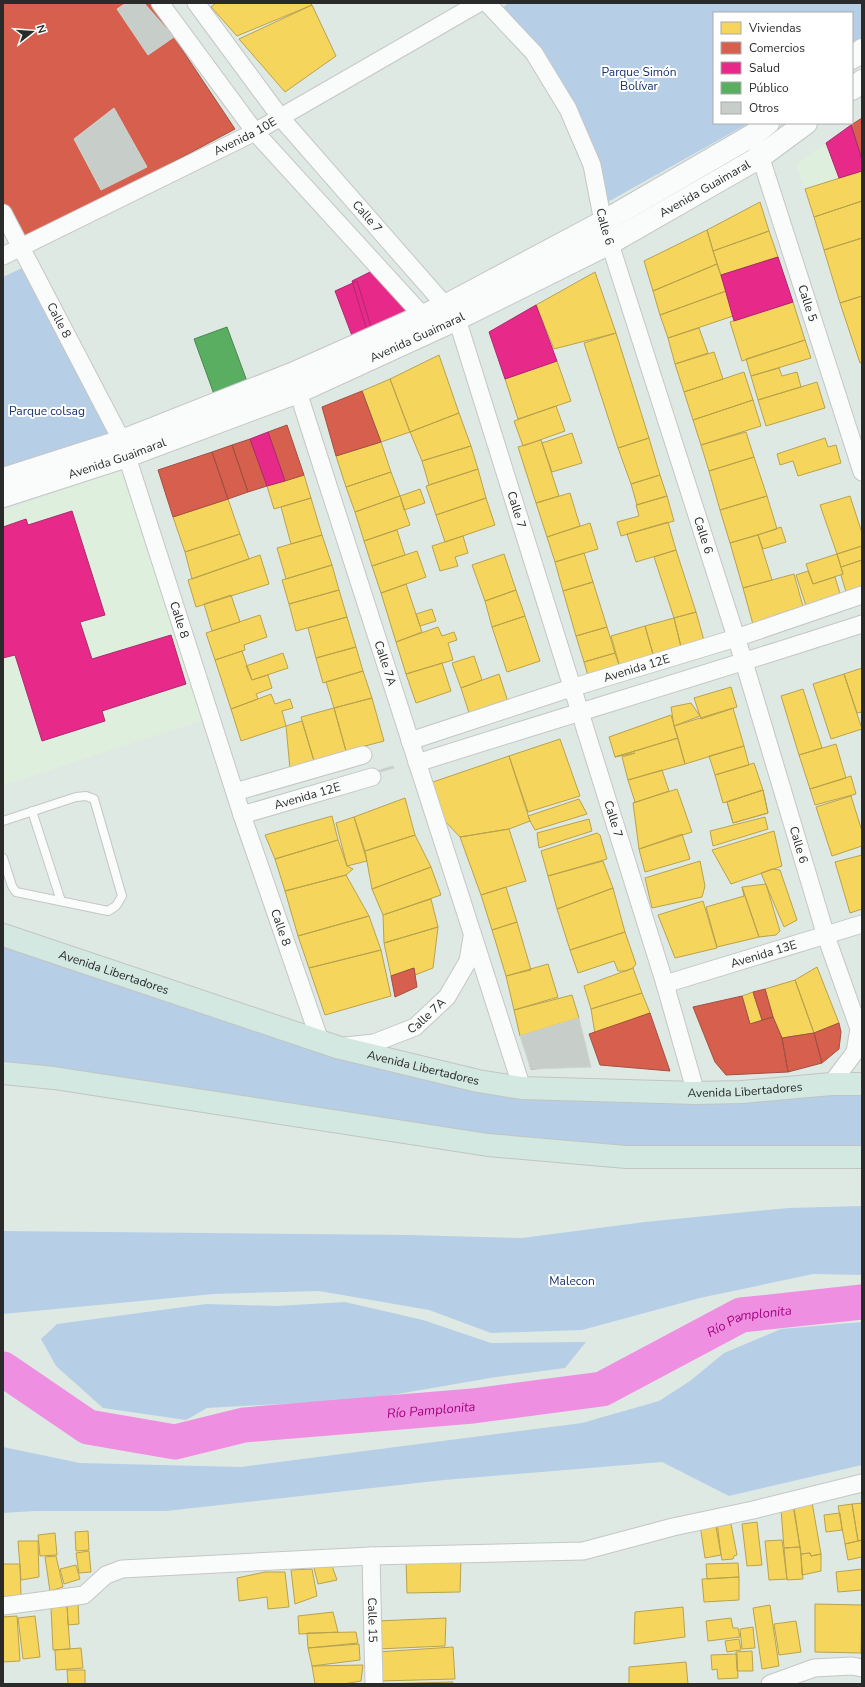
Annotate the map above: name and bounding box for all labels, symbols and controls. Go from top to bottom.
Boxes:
north arrow [12,12,52,52]
legend [713,12,853,124]
text: Viviendas [748,20,802,36]
text: N [33,23,49,35]
text: Comercios [749,40,805,56]
text: Salud [749,60,780,76]
park label: Parque Simón Bolívar [601,64,677,94]
text: Público [749,80,789,96]
text: Otros [749,100,779,116]
street label: Avenida 10E [211,113,279,159]
street label: Avenida Guaimaral [656,156,754,221]
street label: Calle 7 [349,197,386,236]
street label: Calle 6 [592,207,618,247]
street label: Calle 5 [794,283,821,324]
street label: Calle 8 [43,300,75,341]
street label: Avenida Guaimaral [367,308,468,366]
park label: Parque colsag [9,403,85,419]
street label: Avenida Guaimaral [66,434,169,483]
street label: Calle 7 [503,489,530,530]
street label: Calle 6 [690,515,717,556]
street label: Calle 8 [166,599,193,640]
street label: Calle 7A [371,639,400,688]
street label: Avenida 12E [601,651,672,686]
street label: Avenida 12E [272,779,342,813]
street label: Calle 7 [600,798,627,839]
street label: Calle 6 [786,824,812,865]
street label: Calle 8 [267,907,295,948]
street label: Avenida 13E [728,936,799,972]
street label: Avenida Libertadores [57,946,171,998]
street label: Calle 7A [405,994,449,1037]
street label: Avenida Libertadores [365,1047,481,1089]
street label: Avenida Libertadores [687,1079,803,1101]
park label: Malecon [549,1273,595,1289]
water label: Río Pamplonita [704,1302,793,1342]
water label: Río Pamplonita [386,1398,476,1423]
street label: Calle 15 [364,1597,381,1643]

